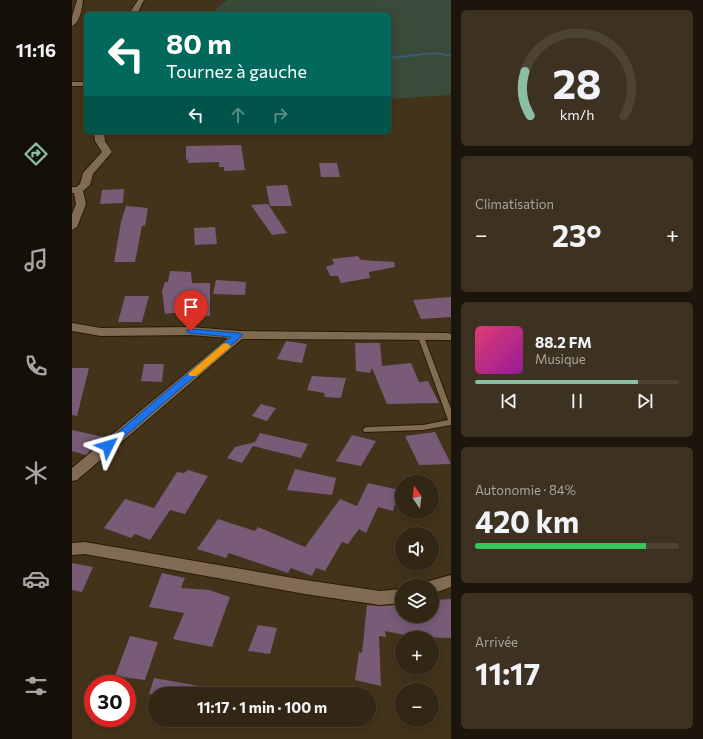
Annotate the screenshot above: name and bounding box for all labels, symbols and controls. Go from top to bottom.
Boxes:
text: 80 m [166,26,232,60]
icon: left [100,28,152,80]
text: 11:16 [16,39,56,61]
text: 28 [552,57,602,108]
text: Tournez à gauche [166,60,307,82]
icon: left [185,104,207,126]
icon: ahead [227,104,249,126]
icon: right [269,104,291,126]
text: km/h [560,104,594,122]
icon: directions [22,140,50,168]
text: Climatisation [475,196,554,212]
text: 23° [552,216,602,253]
text: − [475,221,488,248]
text: + [666,221,679,248]
icon: music [22,246,50,274]
pin [174,290,208,331]
icon: arrive [180,296,202,318]
text: 88.2 FM [535,333,592,351]
text: Musique [535,351,586,367]
icon: phone [22,352,50,380]
icon: previous [498,390,520,412]
icon: pause [566,390,588,412]
icon: next [634,390,656,412]
position arrow [87,425,129,467]
icon: climate [22,459,50,487]
north arrow [395,475,439,519]
map controls [395,475,439,727]
text: Autonomie · 84% [475,482,576,498]
text: 420 km [475,502,579,539]
button: sound [395,527,439,571]
icon: car [22,565,50,593]
button: layers [395,579,439,623]
button: + [395,631,439,675]
text: Arrivée [475,634,518,650]
text: 11:17 [475,654,540,691]
icon: filters [22,672,50,700]
speed limit sign: 30 [84,675,136,727]
button: − [395,683,439,727]
text: 11:17 · 1 min · 100 m [197,698,327,716]

